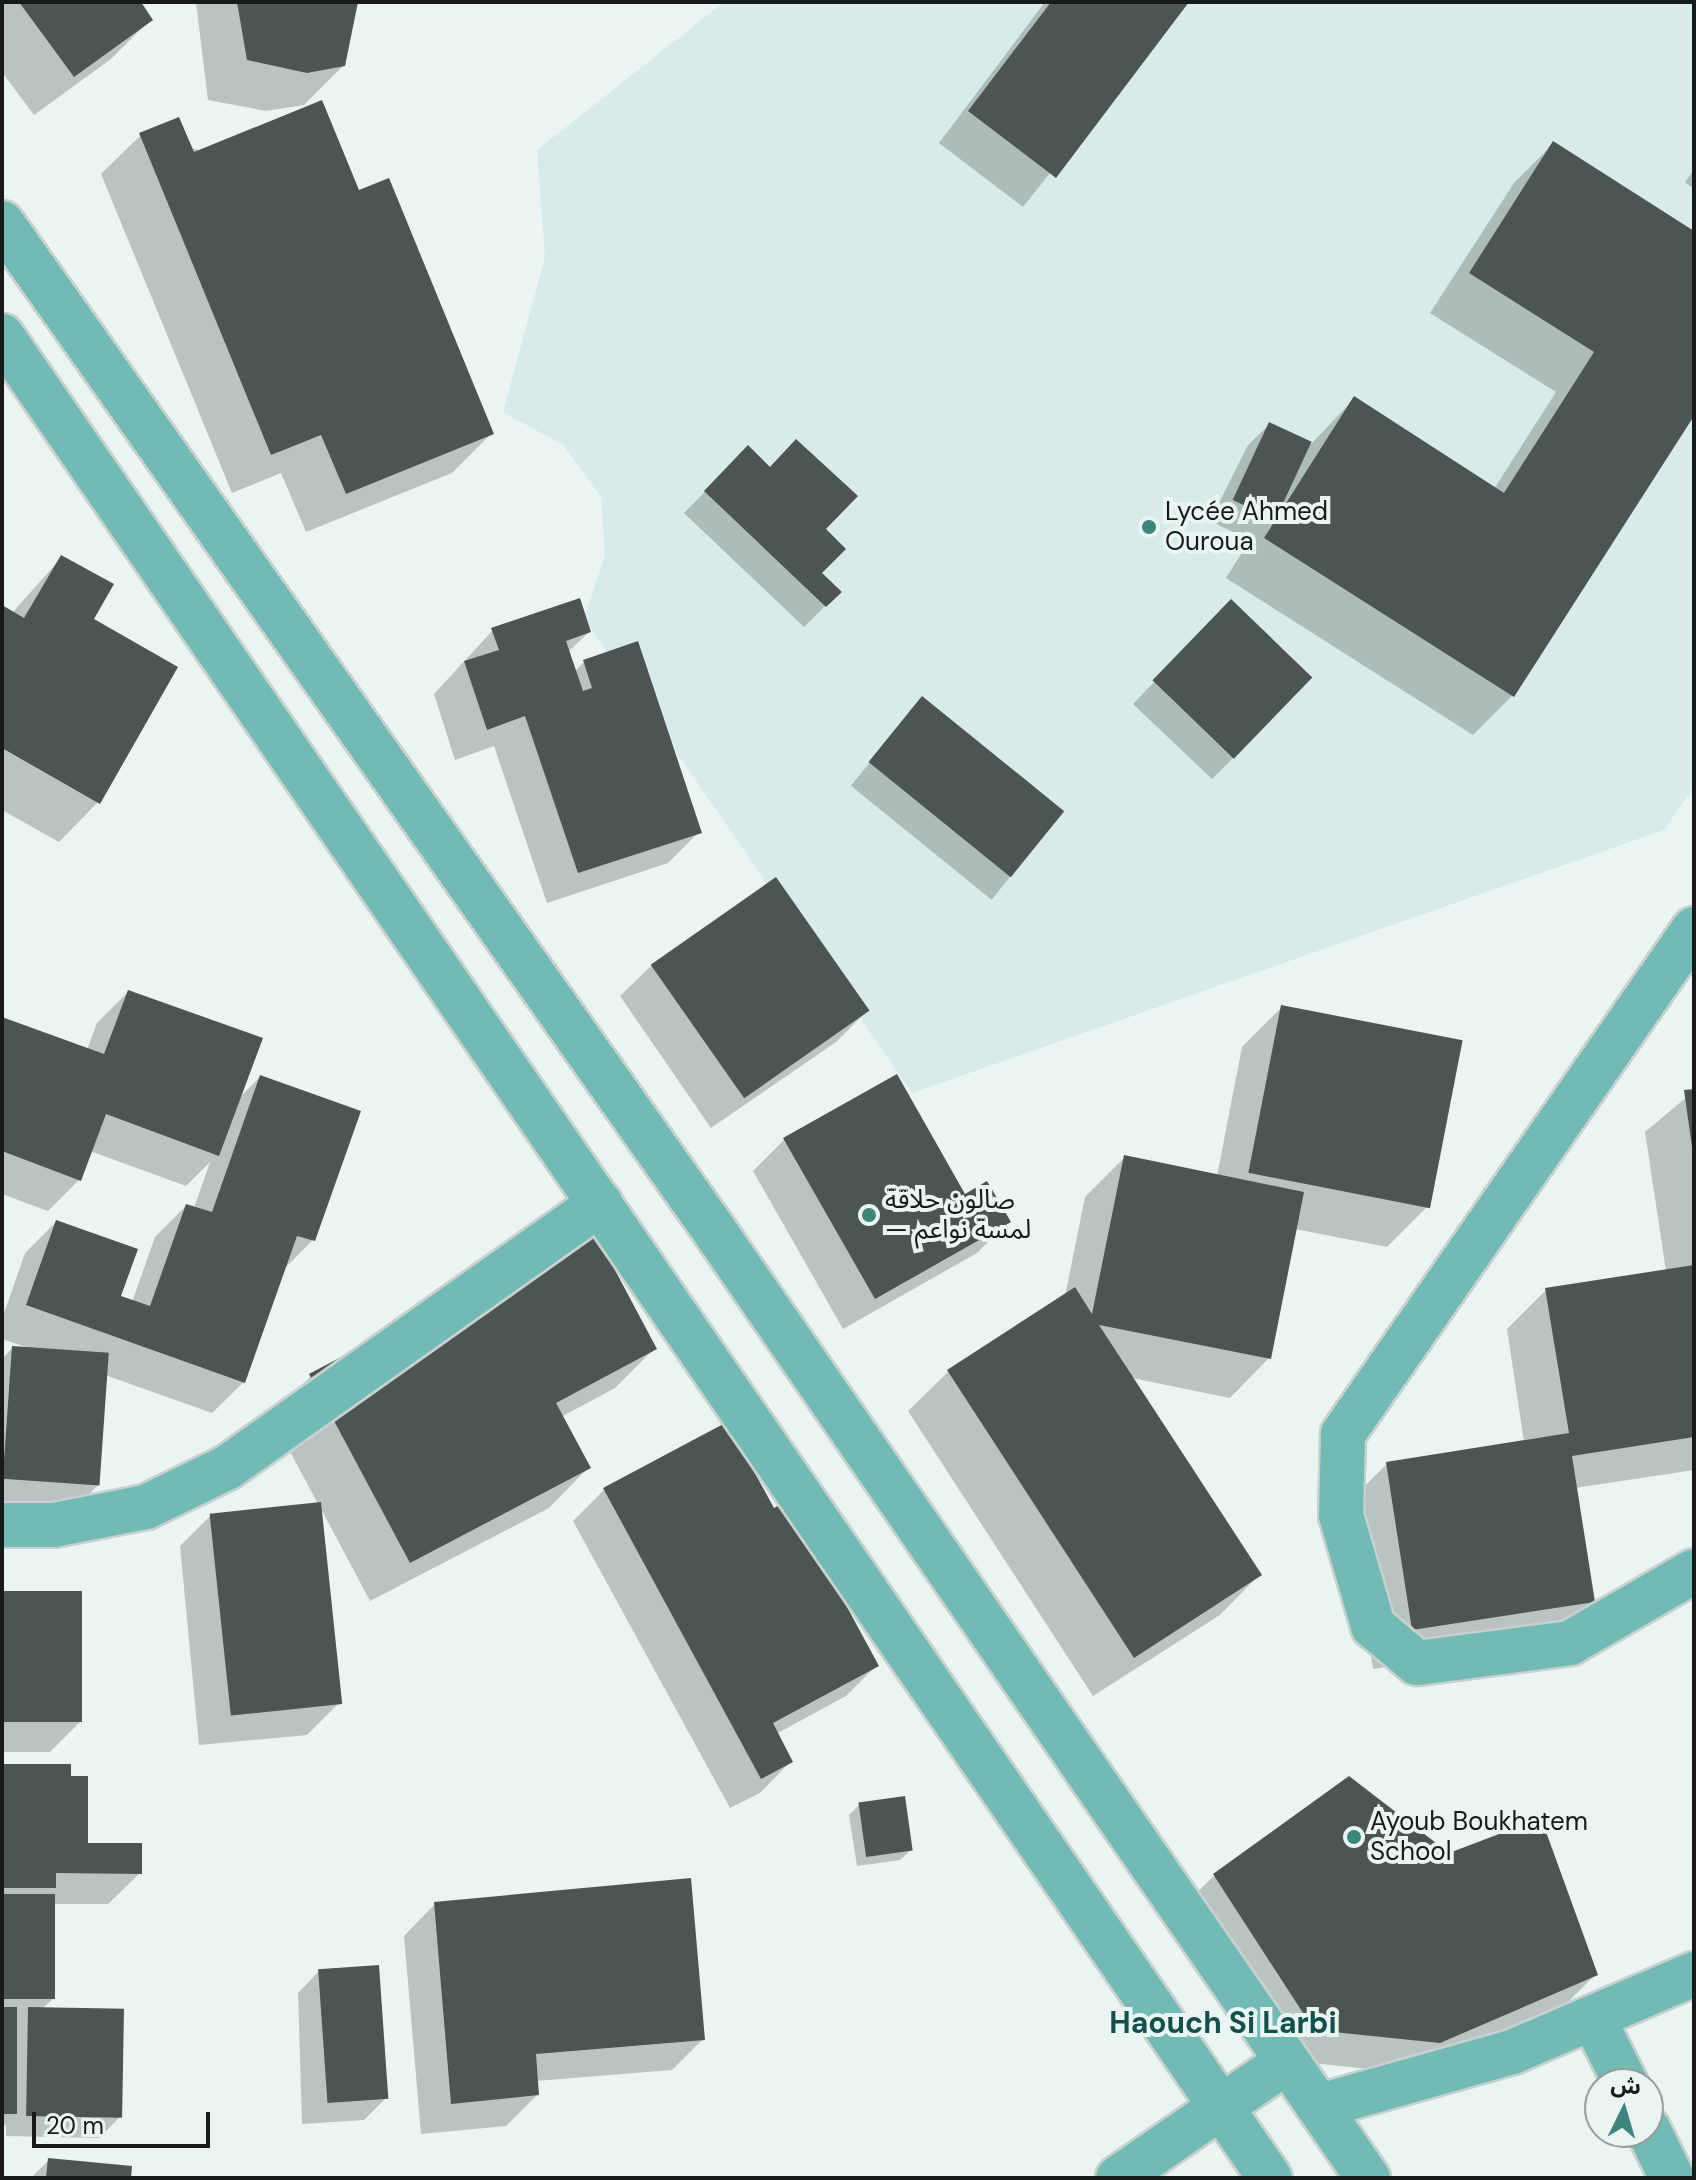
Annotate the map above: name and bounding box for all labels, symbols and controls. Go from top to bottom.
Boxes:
place label: Lycée Ahmed Ouroua [1165,496,1328,558]
marker: Lycée Ahmed Ouroua [1140,518,1158,536]
place label: صالون حلاقة — لمسة نواعم [885,1184,1031,1246]
marker: صالون حلاقة — لمسة نواعم [860,1206,878,1224]
place label: Ayoub Boukhatem School [1370,1806,1588,1868]
marker: Ayoub Boukhatem School [1345,1828,1363,1846]
district label: Haouch Si Larbi [1109,2005,1337,2041]
north arrow [1584,2068,1664,2148]
text: ش [1610,2070,1642,2101]
scale bar [36,2096,214,2146]
text: 20 m [46,2110,104,2141]

